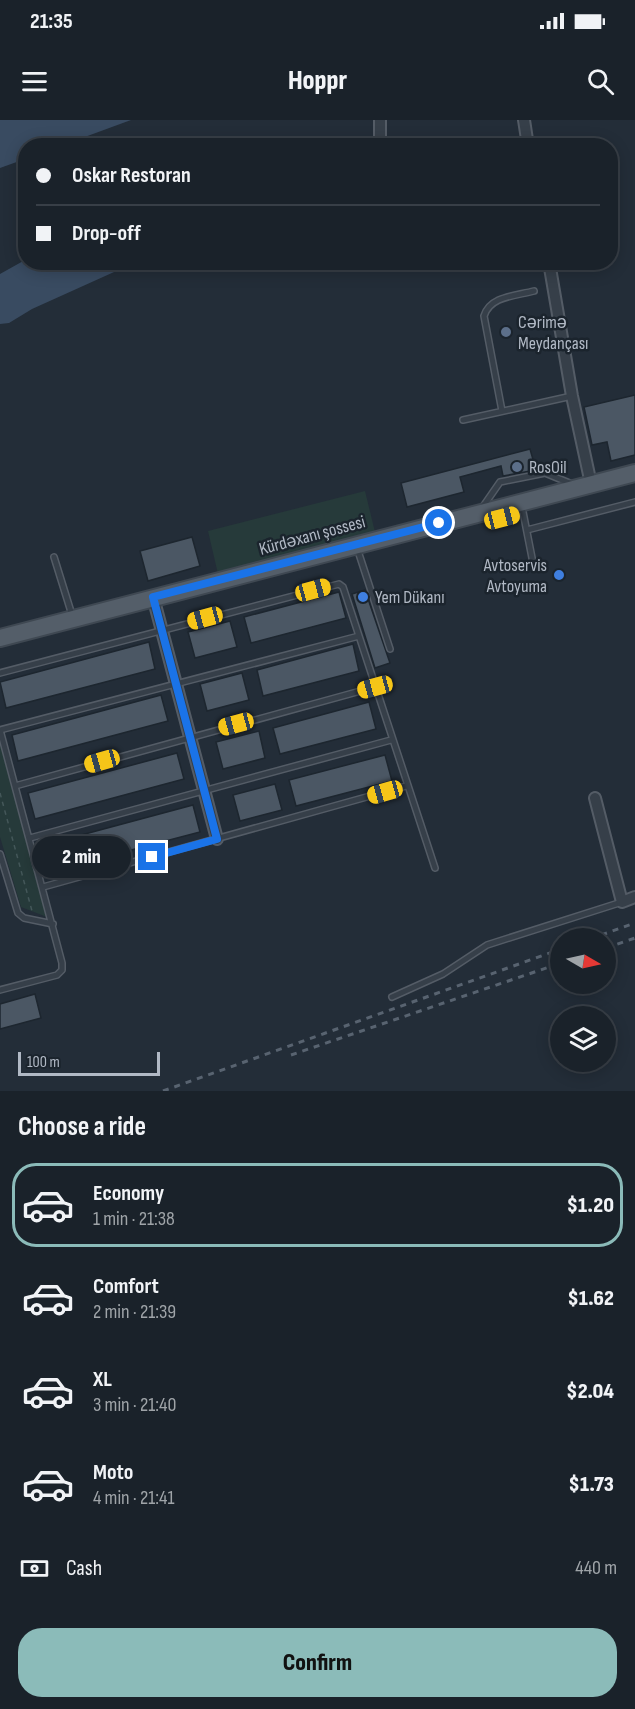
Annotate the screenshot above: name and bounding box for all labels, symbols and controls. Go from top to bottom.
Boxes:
text: 21:35 [30,8,73,35]
icon: menu [18,65,51,98]
text: Hoppr [288,65,347,97]
icon: search [584,65,617,98]
text: Oskar Restoran [72,162,191,189]
text: Drop-off [72,220,141,247]
place label: Cərimə Meydançası [518,312,588,354]
marker: Cərimə Meydançası [499,325,513,339]
place label: RosOil [529,457,567,478]
marker: RosOil [510,460,524,474]
car [482,505,522,531]
route start [425,509,452,536]
street label: Kürdəxanı şossesi [257,511,367,560]
place label: Avtoservis Avtoyuma [483,555,547,597]
marker: Avtoservis Avtoyuma [552,568,566,582]
car [293,577,333,603]
place label: Yem Dükanı [375,587,444,608]
marker: Yem Dükanı [356,590,370,604]
car [185,605,225,631]
car [355,674,395,700]
car [216,711,256,737]
car [82,747,122,775]
car [365,778,405,806]
callout: 2 min [32,836,131,878]
route end [138,843,165,870]
text: 2 min [62,845,101,869]
north arrow [550,928,616,994]
map controls [550,928,616,1072]
button: layers [550,1006,616,1072]
scale bar [18,1049,160,1076]
text: 100 m [27,1053,60,1072]
text: Choose a ride [18,1111,146,1143]
icon: car [21,1178,75,1232]
text: Economy [93,1180,164,1207]
text: $1.20 [567,1192,614,1219]
text: 1 min · 21:38 [93,1207,175,1231]
icon: car [21,1271,75,1325]
text: Comfort [93,1273,159,1300]
text: $1.62 [567,1285,614,1312]
text: 2 min · 21:39 [93,1300,176,1324]
icon: car [21,1364,75,1418]
text: XL [93,1366,112,1393]
text: $2.04 [566,1378,614,1405]
text: 3 min · 21:40 [93,1393,176,1417]
icon: car [21,1457,75,1511]
text: Moto [93,1459,133,1486]
text: $1.73 [569,1471,614,1498]
text: 4 min · 21:41 [93,1486,175,1510]
icon: cash [18,1552,51,1585]
text: Cash [66,1555,102,1582]
text: 440 m [575,1556,617,1580]
button: Confirm [18,1628,617,1697]

